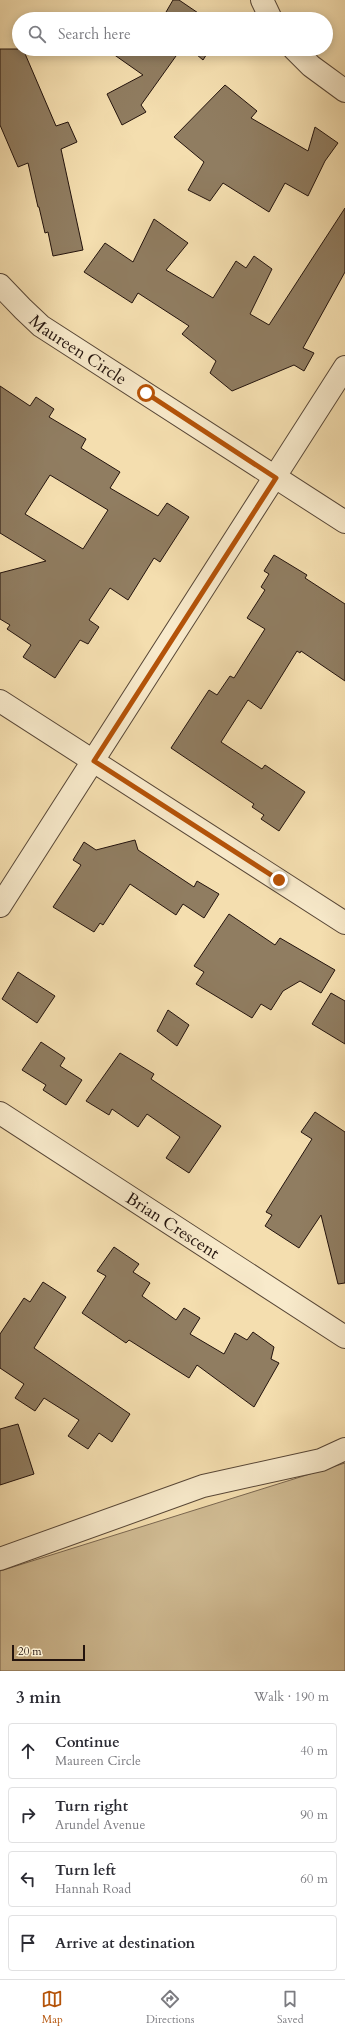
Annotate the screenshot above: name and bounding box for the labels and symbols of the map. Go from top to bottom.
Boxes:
street label: Maureen Circle [24,309,131,390]
route start [137,384,155,402]
route end [270,871,288,889]
street label: Brian Crescent [122,1186,225,1264]
scale bar [12,1643,85,1662]

